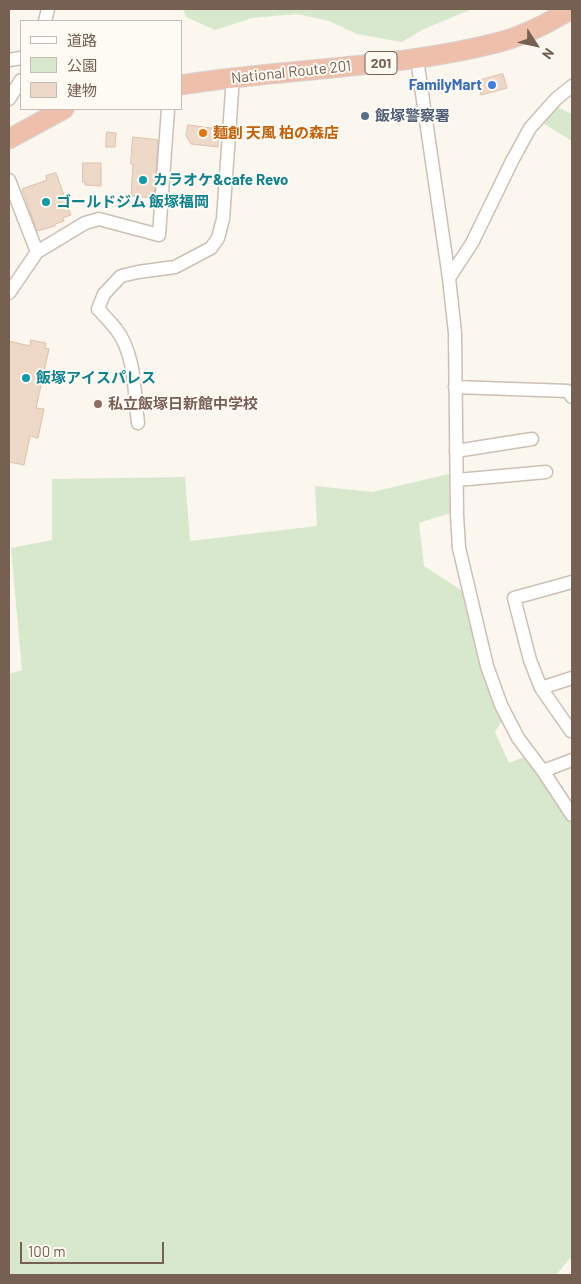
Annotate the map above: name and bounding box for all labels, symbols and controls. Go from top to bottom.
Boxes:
legend [20,20,182,110]
north arrow [511,20,561,70]
text: 道路 [67,31,97,49]
text: N [539,45,558,63]
road number: 201 [365,52,397,74]
text: 公園 [67,56,97,74]
street label: National Route 201 [230,57,352,87]
place label: FamilyMart [409,76,482,94]
marker: FamilyMart [486,79,498,91]
text: 建物 [67,81,97,99]
place label: 飯塚警察署 [375,107,450,125]
marker: 飯塚警察署 [359,110,371,122]
place label: 麺創 天風 柏の森店 [213,124,339,142]
marker: 麺創 天風 柏の森店 [197,127,209,139]
place label: カラオケ&cafe Revo [153,171,288,189]
marker: カラオケ&cafe Revo [137,174,149,186]
place label: ゴールドジム 飯塚福岡 [56,193,209,211]
marker: ゴールドジム 飯塚福岡 [40,196,52,208]
place label: 飯塚アイスパレス [36,369,156,387]
marker: 飯塚アイスパレス [20,372,32,384]
place label: 私立飯塚日新館中学校 [108,395,258,413]
marker: 私立飯塚日新館中学校 [92,398,104,410]
scale bar [22,1232,166,1264]
text: 100 m [28,1242,66,1260]

